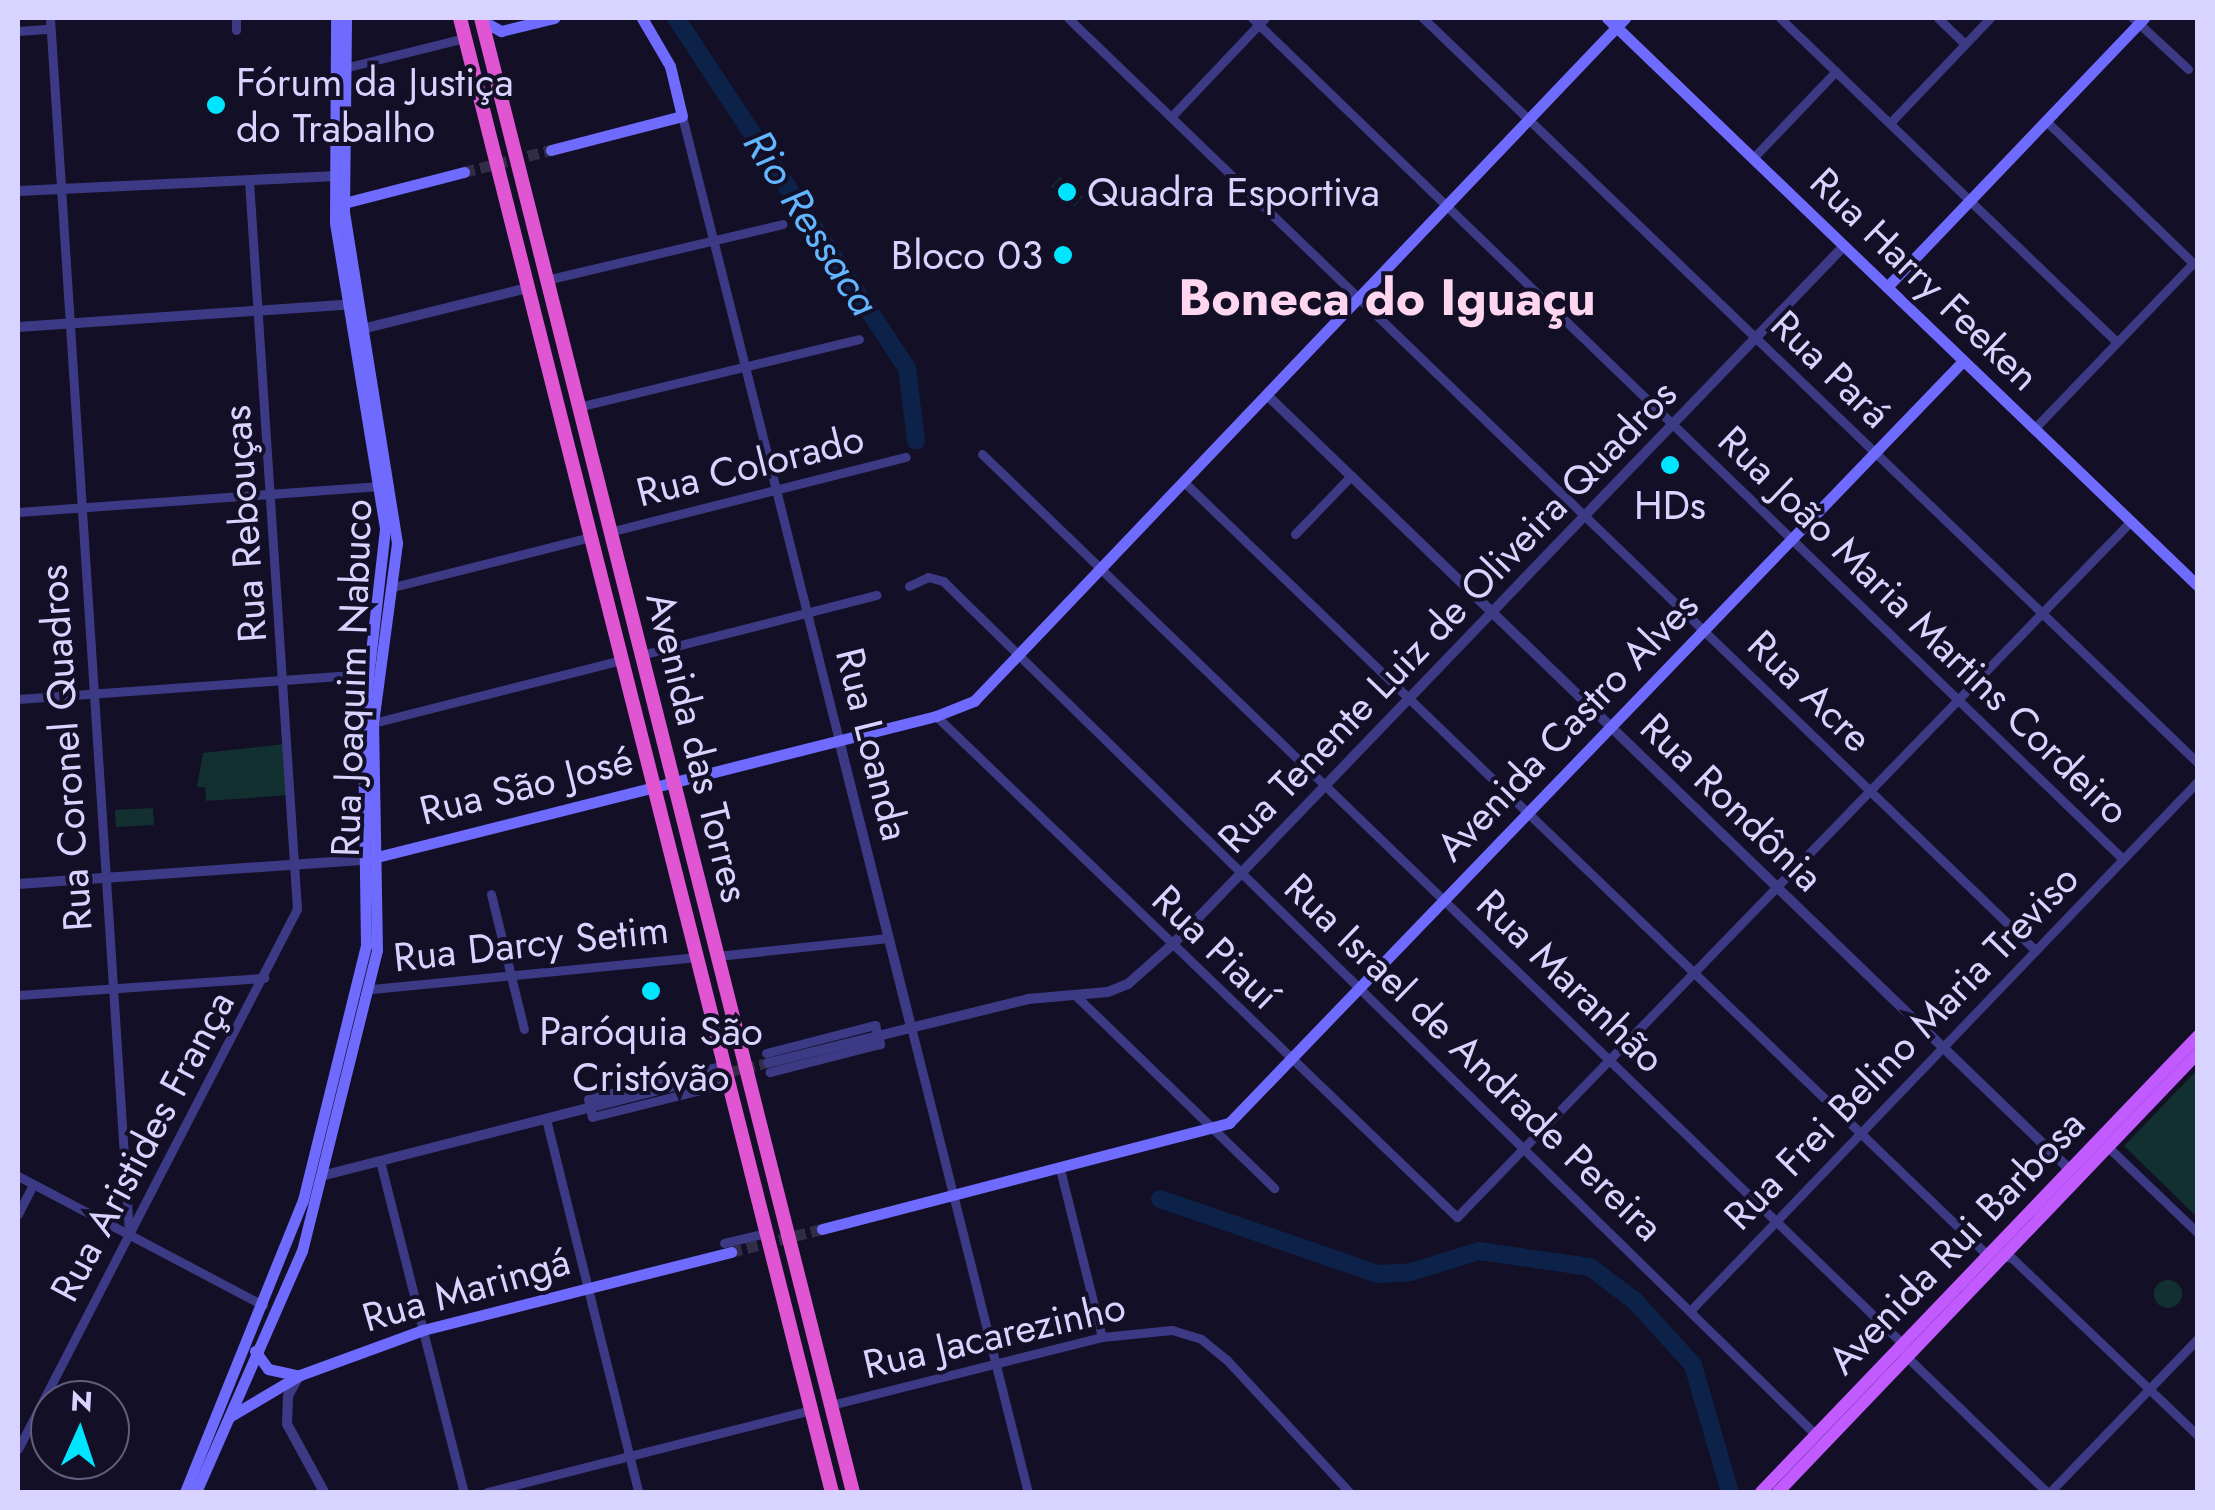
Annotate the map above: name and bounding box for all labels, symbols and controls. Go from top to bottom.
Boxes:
place label: Fórum da Justiça do Trabalho [236,58,514,152]
marker: Fórum da Justiça do Trabalho [205,94,227,116]
water label: Rio Ressaca [732,121,890,325]
street label: Rua Harry Feeken [1801,158,2049,400]
place label: Quadra Esportiva [1087,168,1380,216]
marker: Quadra Esportiva [1056,181,1078,203]
place label: Bloco 03 [891,231,1043,279]
marker: Bloco 03 [1052,244,1074,266]
district label: Boneca do Iguaçu [1178,268,1596,328]
street label: Rua Pará [1761,300,1901,438]
street label: Rua Tenente Luiz de Oliveira Quadros [1208,370,1686,862]
street label: Rua Rebouças [212,404,276,644]
street label: Rua Colorado [631,414,869,516]
street label: Rua João Maria Martins Cordeiro [1709,416,2139,834]
marker: HDs [1659,454,1681,476]
place label: HDs [1634,481,1706,529]
street label: Rua Joaquim Nabuco [321,498,381,858]
street label: Rua Coronel Quadros [28,563,102,933]
street label: Avenida Castro Alves [1426,581,1708,871]
street label: Avenida das Torres [636,587,760,907]
street label: Rua Acre [1738,620,1882,762]
street label: Rua Loanda [826,643,920,845]
street label: Rua Rondônia [1631,703,1833,901]
street label: Rua São José [414,735,638,835]
street label: Rua Frei Belino Maria Treviso [1714,855,2088,1239]
street label: Rua Israel de Andrade Pereira [1275,863,1673,1251]
street label: Rua Piauí [1143,875,1289,1019]
street label: Rua Maranhão [1467,880,1675,1082]
street label: Rua Darcy Setim [391,905,671,981]
marker: Paróquia São Cristóvão [640,980,662,1002]
street label: Rua Aristides França [40,983,244,1309]
place label: Paróquia São Cristóvão [539,1007,763,1101]
street label: Avenida Rui Barbosa [1818,1100,2094,1384]
street label: Rua Maringá [357,1236,575,1342]
street label: Rua Jacarezinho [858,1282,1130,1388]
north arrow [30,1380,130,1480]
text: N [69,1380,94,1423]

